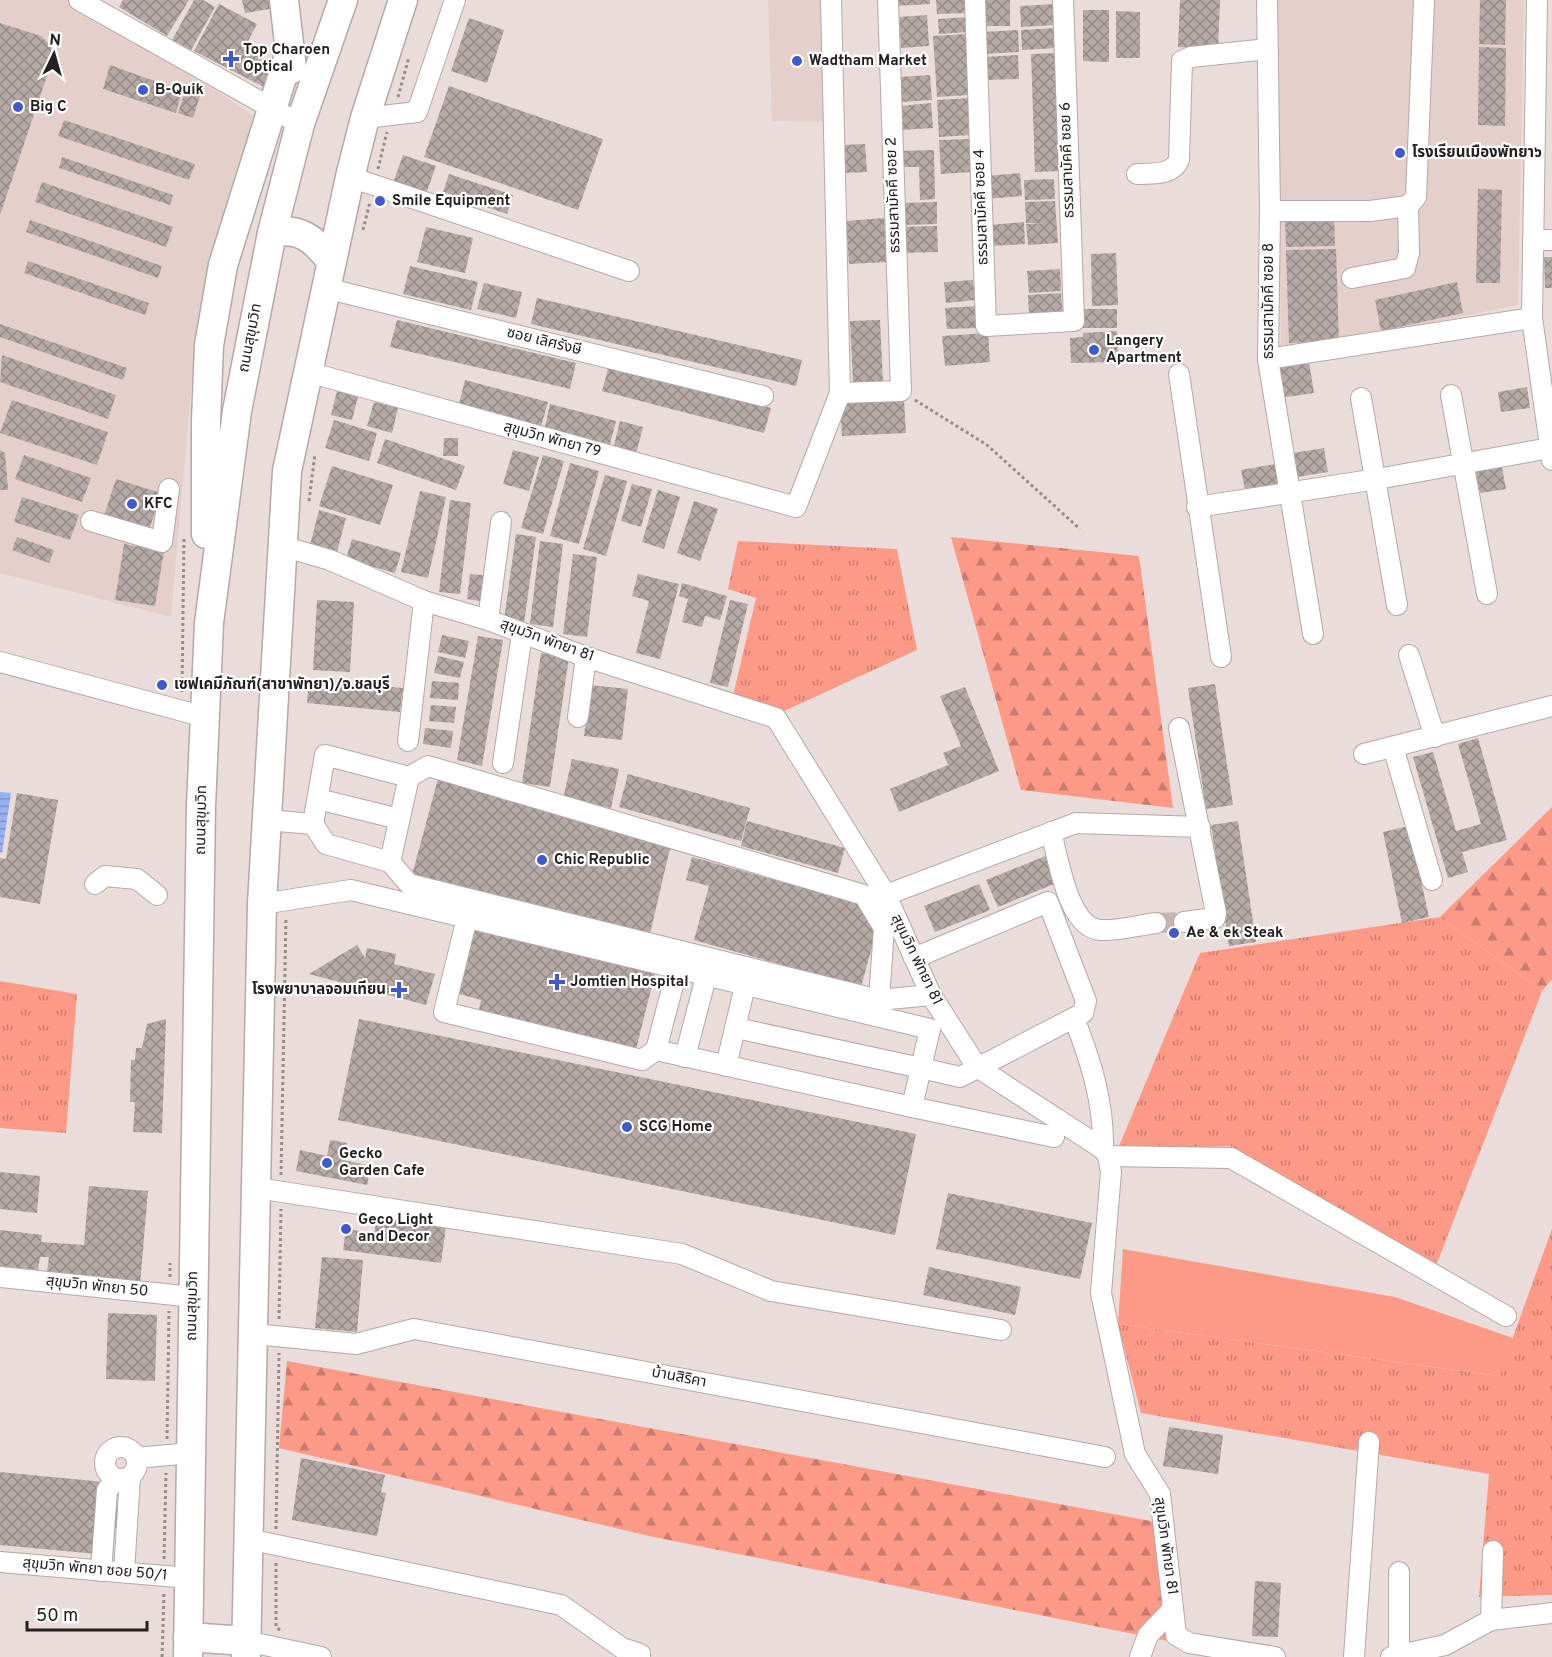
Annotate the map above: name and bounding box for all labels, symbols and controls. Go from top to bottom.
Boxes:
north arrow [24,24,84,84]
text: N [49,31,62,52]
place label: Top Charoen Optical [243,41,330,77]
marker: Top Charoen Optical [224,52,238,66]
place label: Wadtham Market [809,52,927,71]
marker: Wadtham Market [790,54,804,68]
place label: B-Quik [155,81,204,100]
marker: B-Quik [136,83,150,97]
place label: Big C [30,98,67,117]
marker: Big C [11,100,25,114]
street label: ธรรมสามัคคี ซอย 6 [1056,102,1080,218]
street label: ธรรมสามัคคี ซอย 2 [882,137,906,253]
place label: โรงเรียนเมืองพัทยา๖ [1412,143,1542,163]
marker: โรงเรียนเมืองพัทยา๖ [1393,146,1407,160]
street label: ธรรมสามัคคี ซอย 4 [970,148,994,266]
place label: Smile Equipment [392,192,510,211]
marker: Smile Equipment [373,194,387,208]
street label: ธรรมสามัคคี ซอย 8 [1260,243,1279,359]
street label: ถนนสุขุมวิท [235,302,267,374]
street label: ซอย เลิศรังษี [505,324,584,361]
place label: Langery Apartment [1106,332,1182,368]
marker: Langery Apartment [1087,343,1101,357]
street label: สุขุมวิท พัทยา 79 [501,418,603,462]
place label: KFC [144,495,173,514]
marker: KFC [125,497,139,511]
street label: สุขุมวิท พัทยา 81 [497,615,597,667]
place label: เซฟเคมีภัณฑ์(สาขาพัทยา)/จ.ชลบุรี [174,675,390,695]
marker: เซฟเคมีภัณฑ์(สาขาพัทยา)/จ.ชลบุรี [155,678,169,692]
street label: ถนนสุขุมวิท [192,785,212,855]
place label: Chic Republic [554,851,650,870]
marker: Chic Republic [535,853,549,867]
street label: สุขุมวิท พัทยา 81 [886,911,946,1009]
place label: Ae & ek Steak [1186,924,1283,943]
marker: Ae & ek Steak [1167,926,1181,940]
marker: Jomtien Hospital [548,973,566,991]
place label: Jomtien Hospital [570,973,689,992]
place label: โรงพยาบาลจอมเทียน [252,980,386,1000]
marker: โรงพยาบาลจอมเทียน [390,981,408,999]
place label: SCG Home [639,1118,712,1137]
marker: SCG Home [620,1120,634,1134]
place label: Gecko Garden Cafe [339,1145,425,1181]
marker: Gecko Garden Cafe [320,1156,334,1170]
place label: Geco Light and Decor [358,1211,433,1247]
marker: Geco Light and Decor [339,1222,353,1236]
street label: ถนนสุขุมวิท [183,1271,203,1341]
street label: สุขุมวิท พัทยา 50 [45,1272,149,1302]
street label: บ้านสิริคา [650,1363,708,1393]
street label: สุขุมวิท พัทยา 81 [1149,1496,1181,1596]
street label: สุขุมวิท พัทยา ซอย 50/1 [22,1554,168,1586]
scale bar [27,1594,147,1632]
text: 50 m [36,1605,78,1628]

